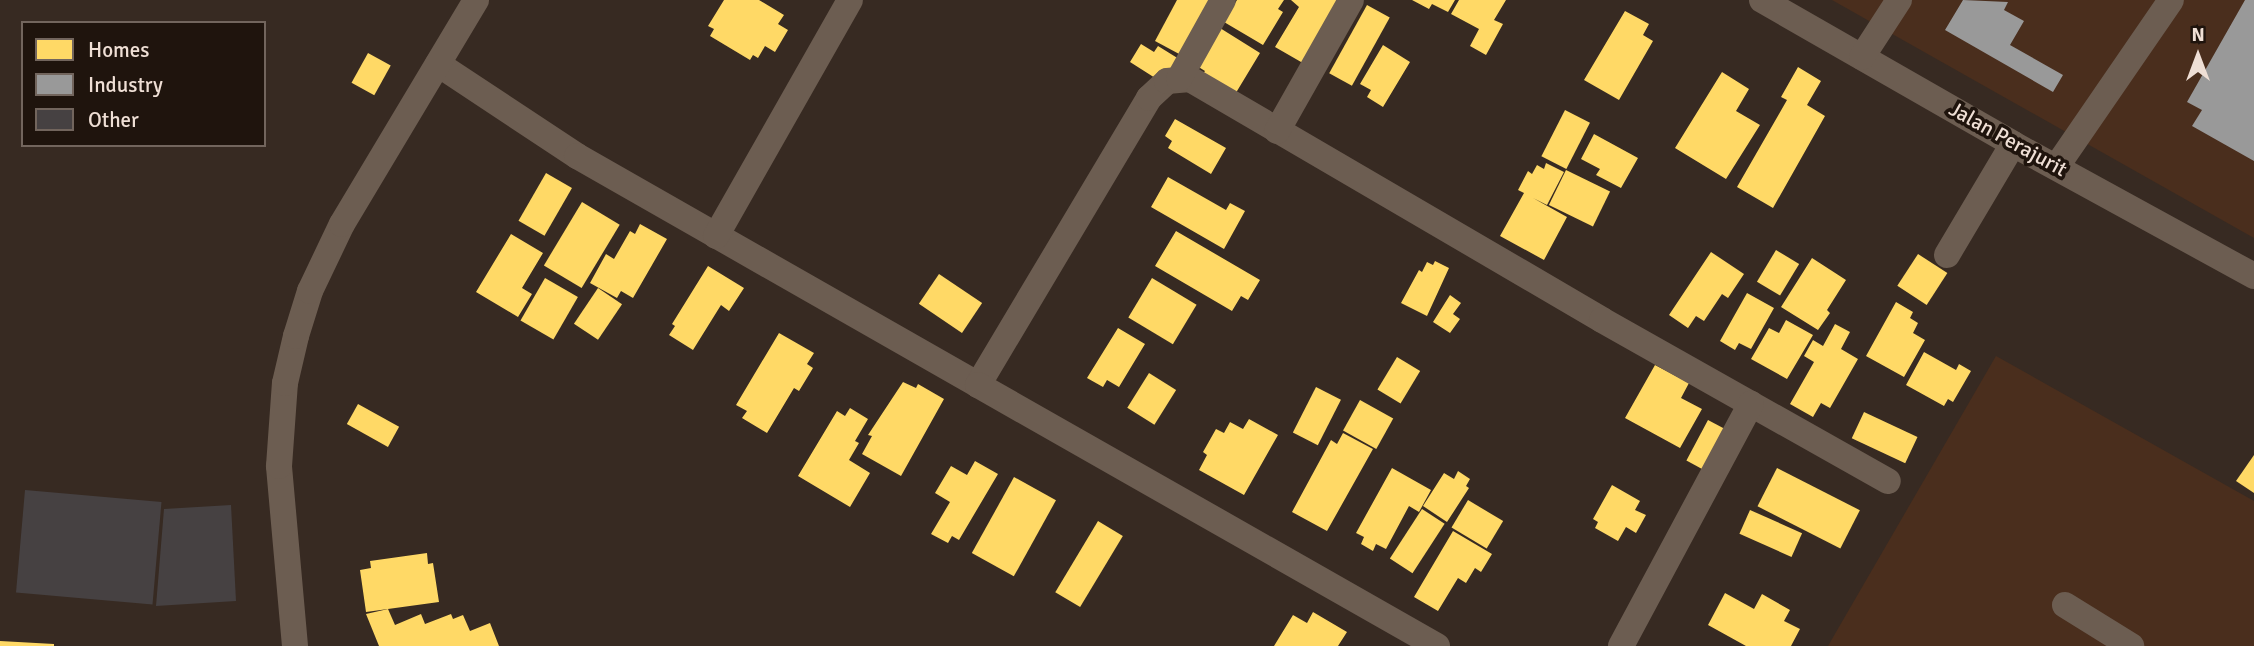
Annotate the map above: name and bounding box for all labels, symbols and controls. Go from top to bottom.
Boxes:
legend [21,21,266,147]
north arrow [2163,21,2233,91]
text: N [2191,23,2205,47]
text: Homes [88,37,150,63]
text: Industry [88,72,163,98]
street label: Jalan Perajurit [1945,96,2071,182]
text: Other [88,107,139,133]

